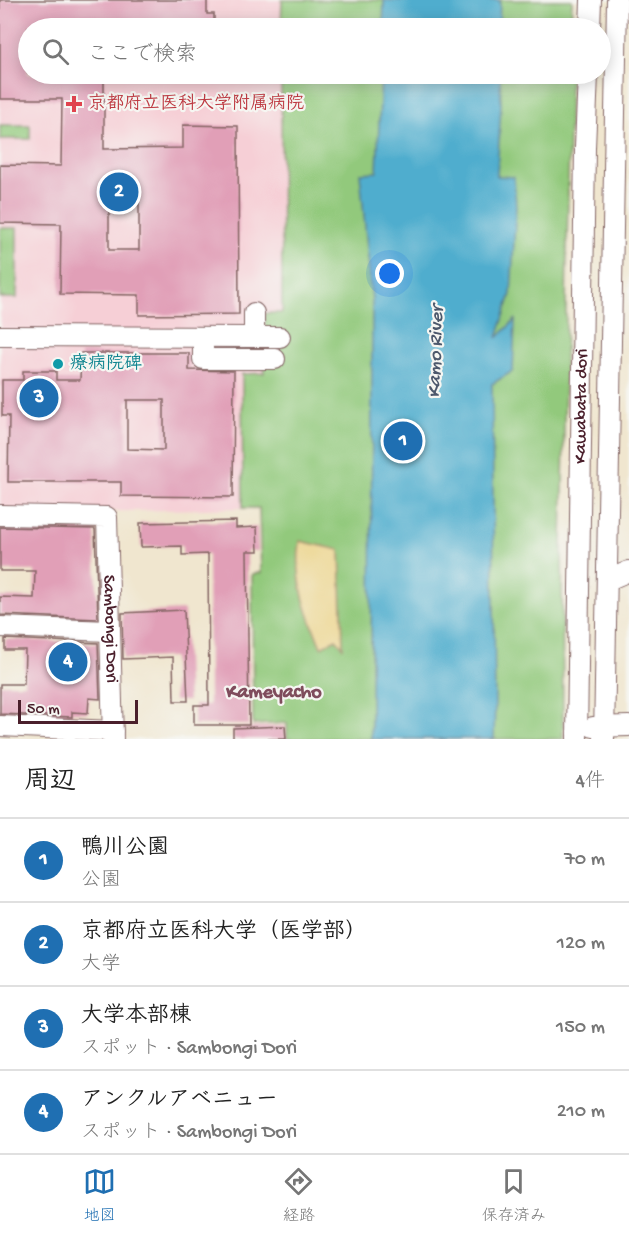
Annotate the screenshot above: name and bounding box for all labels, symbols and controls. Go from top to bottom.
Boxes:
search box [18,18,611,84]
icon: search [39,35,72,68]
text: ここで検索 [87,43,197,69]
place label: 京都府立医科大学附属病院 [88,93,304,115]
marker: 京都府立医科大学附属病院 [65,95,83,113]
pin: 2 [100,170,138,214]
your location [375,259,404,288]
water label: Kamo River [424,301,450,399]
street label: Kawabata dori [570,348,593,464]
place label: 療病院碑 [70,352,142,375]
marker: 療病院碑 [51,357,65,371]
pin: 3 [20,376,58,420]
pin: 1 [384,418,422,464]
street label: Sambongi Dori [98,575,122,683]
pin: 4 [48,640,88,684]
district label: Kameyacho [225,682,322,705]
scale bar [18,697,138,724]
text: 50 m [27,701,60,720]
text: 周辺 [24,768,76,799]
text: 4件 [576,771,605,794]
text: 鴨川公園 [81,836,169,862]
text: 1 [39,849,48,872]
text: 70 m [564,849,605,872]
text: 公園 [81,870,121,893]
text: 京都府立医科大学（医学部） [81,920,367,946]
text: 2 [39,933,48,956]
text: 120 m [557,933,605,956]
text: 大学 [81,954,121,977]
text: 大学本部棟 [81,1004,191,1030]
text: 3 [38,1017,49,1040]
text: 150 m [556,1017,605,1040]
text: スポット · Sambongi Dori [81,1038,297,1061]
text: アンクルアベニュー [81,1088,278,1114]
text: 4 [39,1101,48,1124]
text: 210 m [557,1101,605,1124]
text: スポット · Sambongi Dori [81,1122,297,1145]
tab: 地図 [83,1165,116,1227]
tab: 経路 [282,1165,315,1227]
tab: 保存済み [482,1165,546,1227]

